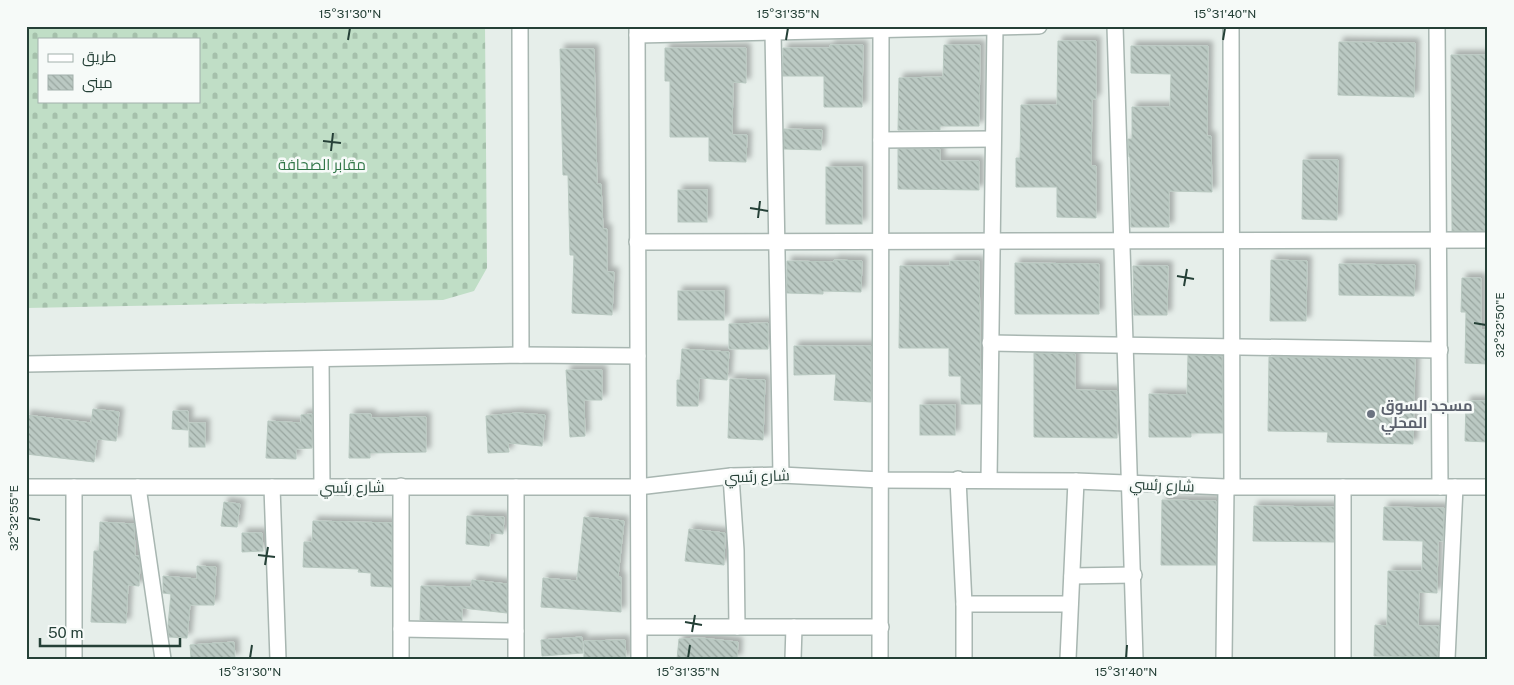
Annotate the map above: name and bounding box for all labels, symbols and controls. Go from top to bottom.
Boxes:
text: 15°31'30"N [319,7,381,21]
text: 15°31'35"N [757,7,819,21]
text: 15°31'40"N [1194,7,1256,21]
legend [38,38,200,102]
text: طريق [82,48,116,67]
text: مبنى [82,74,113,93]
park label: مقابر الصحافة [278,156,366,174]
text: 32°32'50"E [1493,292,1507,358]
place label: مسجد السوق المحلي [1381,397,1473,435]
marker: مسجد السوق المحلي [1365,408,1377,420]
street label: شارع رئسي [724,466,790,490]
street label: شارع رئسي [1129,475,1195,499]
street label: شارع رئسي [319,478,385,500]
text: 32°32'55"E [7,485,21,551]
scale bar [40,615,180,647]
text: 50 m [48,624,83,641]
text: 15°31'30"N [219,665,281,679]
text: 15°31'35"N [657,665,719,679]
text: 15°31'40"N [1095,665,1157,679]

